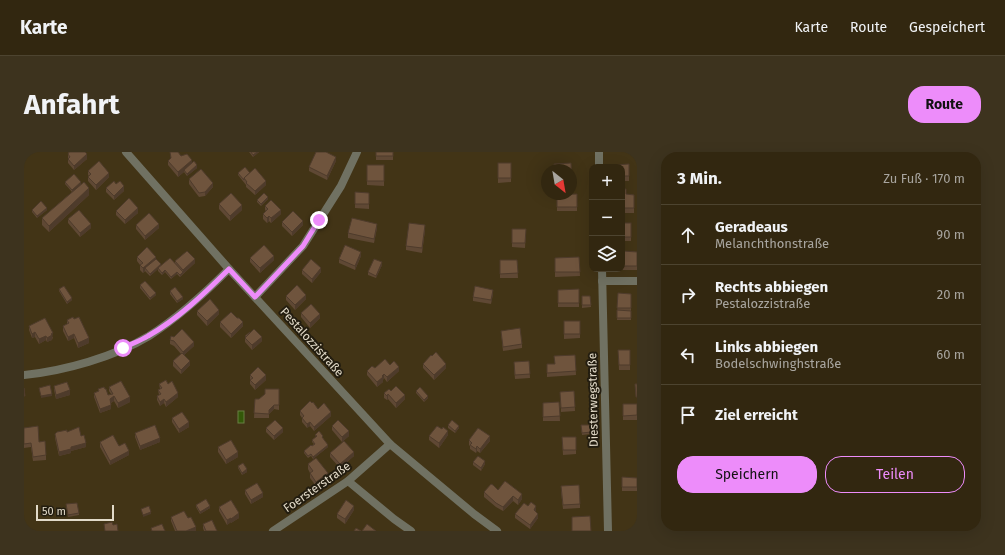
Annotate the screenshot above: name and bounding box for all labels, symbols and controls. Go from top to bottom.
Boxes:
text: Karte [20,16,67,39]
text: Karte [794,19,828,36]
text: Route [850,19,887,36]
text: Gespeichert [909,19,985,36]
button: Route [908,86,981,123]
text: Anfahrt [24,88,120,121]
north arrow [541,164,577,200]
map controls [589,164,625,272]
button: + [589,164,625,200]
text: 3 Min. [677,168,722,189]
text: Zu Fuß · 170 m [883,171,965,186]
button: − [589,200,625,236]
route end [310,211,328,229]
text: Geradeaus [715,218,788,236]
icon: ahead [677,224,699,246]
text: 90 m [936,227,965,242]
button: layers [589,236,625,272]
text: Melanchthonstraße [715,236,829,251]
text: Rechts abbiegen [715,278,828,296]
icon: right [677,284,699,306]
text: 20 m [937,287,965,302]
text: Pestalozzistraße [715,296,810,311]
street label: Pestalozzistraße [277,305,347,379]
text: Links abbiegen [715,338,818,356]
route start [114,339,132,357]
icon: left [677,344,699,366]
text: 60 m [936,347,965,362]
street label: Diesterwegstraße [585,353,601,447]
text: Bodelschwinghstraße [715,356,841,371]
icon: arrive [677,404,699,426]
text: Ziel erreicht [715,406,798,424]
button: Speichern [677,456,817,493]
button: Teilen [825,456,965,493]
street label: Foersterstraße [281,459,353,515]
scale bar [36,503,114,522]
text: 50 m [42,505,66,518]

